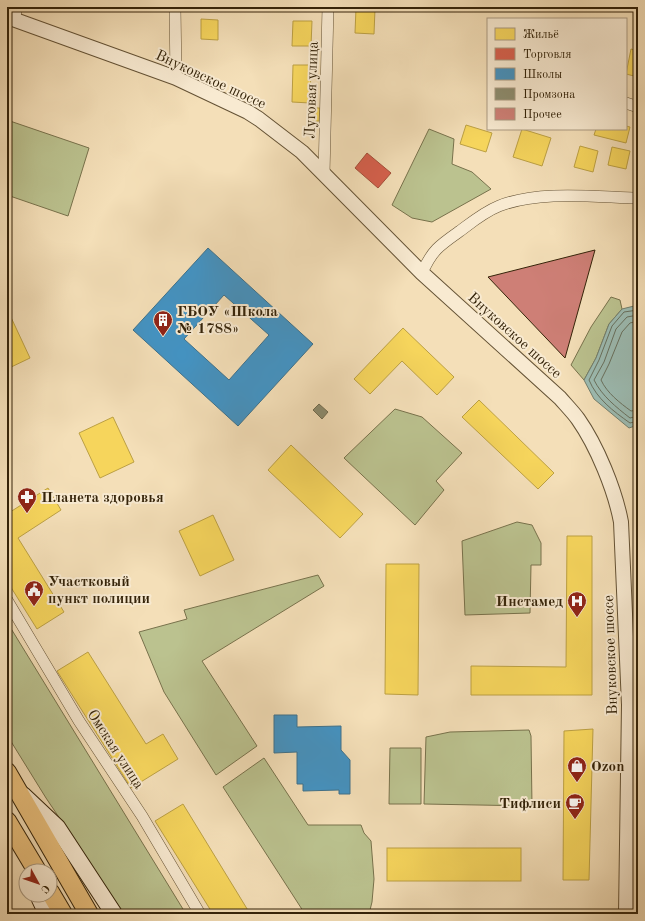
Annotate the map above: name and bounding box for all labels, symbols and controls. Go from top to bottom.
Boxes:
legend [487,18,627,130]
text: Жильё [523,29,559,41]
street label: Луговая улица [303,40,322,139]
street label: Внуковское шоссе [153,48,268,113]
text: Торговля [523,49,572,61]
text: Школы [523,69,562,81]
text: Промзона [523,89,575,101]
text: Прочее [523,109,562,121]
street label: Внуковское шоссе [464,290,564,382]
place label: ГБОУ «Школа № 1788» [177,305,278,337]
building icon: ГБОУ «Школа № 1788» [152,309,174,337]
pharmacy icon: Планета здоровья [16,486,38,514]
place label: Планета здоровья [41,491,164,506]
place label: Участковый пункт полиции [48,575,150,607]
public building icon: Участковый пункт полиции [23,579,45,607]
hospital icon: Инстамед [566,590,588,618]
place label: Инстамед [496,595,563,610]
street label: Внуковское шоссе [602,595,621,715]
street label: Омская улица [84,708,146,793]
shop icon: Ozon [566,755,588,783]
place label: Ozon [591,760,624,775]
cafe icon: Тифлиси [564,792,586,820]
place label: Тифлиси [499,797,561,812]
north arrow [18,863,58,903]
text: С [38,882,51,895]

